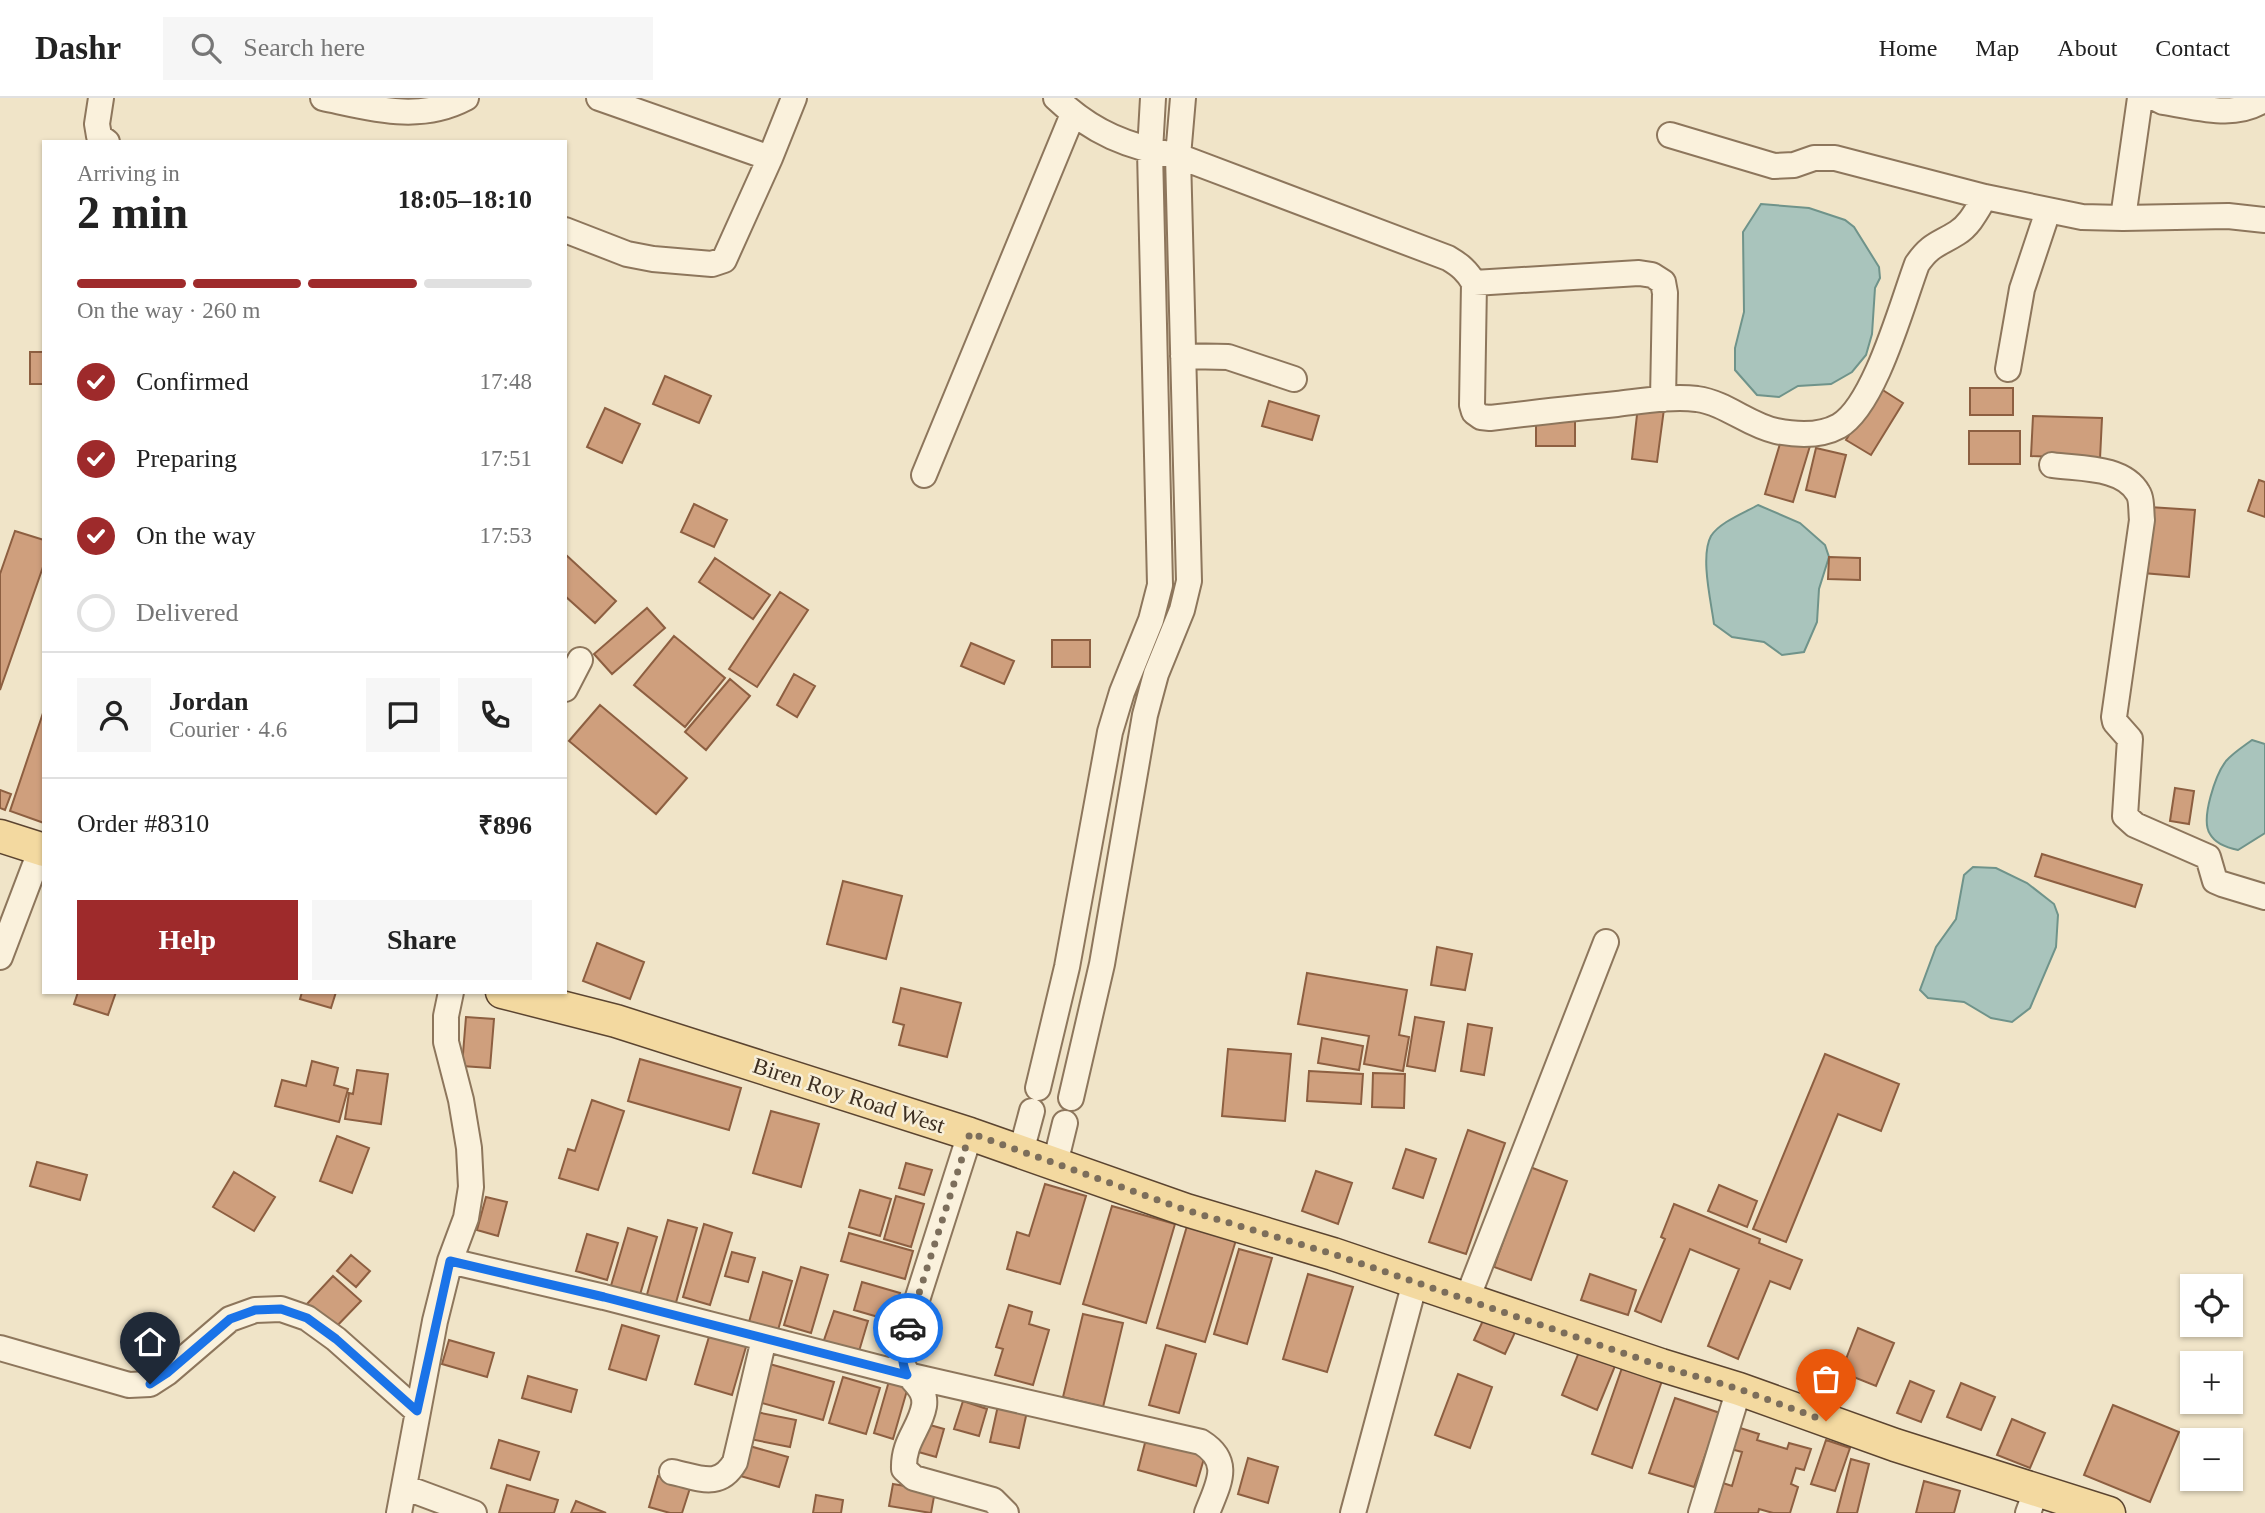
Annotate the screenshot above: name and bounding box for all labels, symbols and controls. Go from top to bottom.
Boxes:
search box [163,17,653,80]
icon: search [187,29,225,67]
text: Dashr [35,30,121,66]
text: Search here [243,33,365,62]
text: Home [1879,35,1937,61]
text: Map [1975,35,2019,61]
text: About [2057,35,2117,61]
text: Contact [2155,35,2230,61]
text: Arriving in [77,161,180,186]
text: 18:05–18:10 [398,185,532,214]
text: 2 min [77,187,188,238]
text: On the way · 260 m [77,298,260,323]
icon: check [77,363,115,401]
text: Confirmed [136,367,249,396]
text: 17:48 [480,369,532,394]
icon: check [77,440,115,478]
text: Preparing [136,444,237,473]
text: 17:51 [480,446,532,471]
icon: check [77,517,115,555]
text: On the way [136,521,256,550]
text: 17:53 [480,523,532,548]
text: Delivered [136,598,239,627]
button: person [77,678,151,752]
button: chat [366,678,440,752]
button: phone [458,678,532,752]
text: Jordan [169,687,248,716]
text: Courier · 4.6 [169,717,287,742]
text: Order #8310 [77,809,209,838]
text: ₹896 [478,811,532,840]
button: Help [77,900,298,980]
button: Share [312,900,532,980]
street label: Biren Roy Road West [750,1053,949,1138]
map controls [2180,1274,2243,1491]
button: locate [2180,1274,2243,1337]
courier [873,1293,943,1363]
icon: car [889,1309,927,1347]
pin [120,1312,180,1384]
icon: home [131,1323,169,1361]
pin [1796,1349,1856,1421]
button: + [2180,1351,2243,1414]
icon: bag [1807,1360,1845,1398]
button: − [2180,1428,2243,1491]

